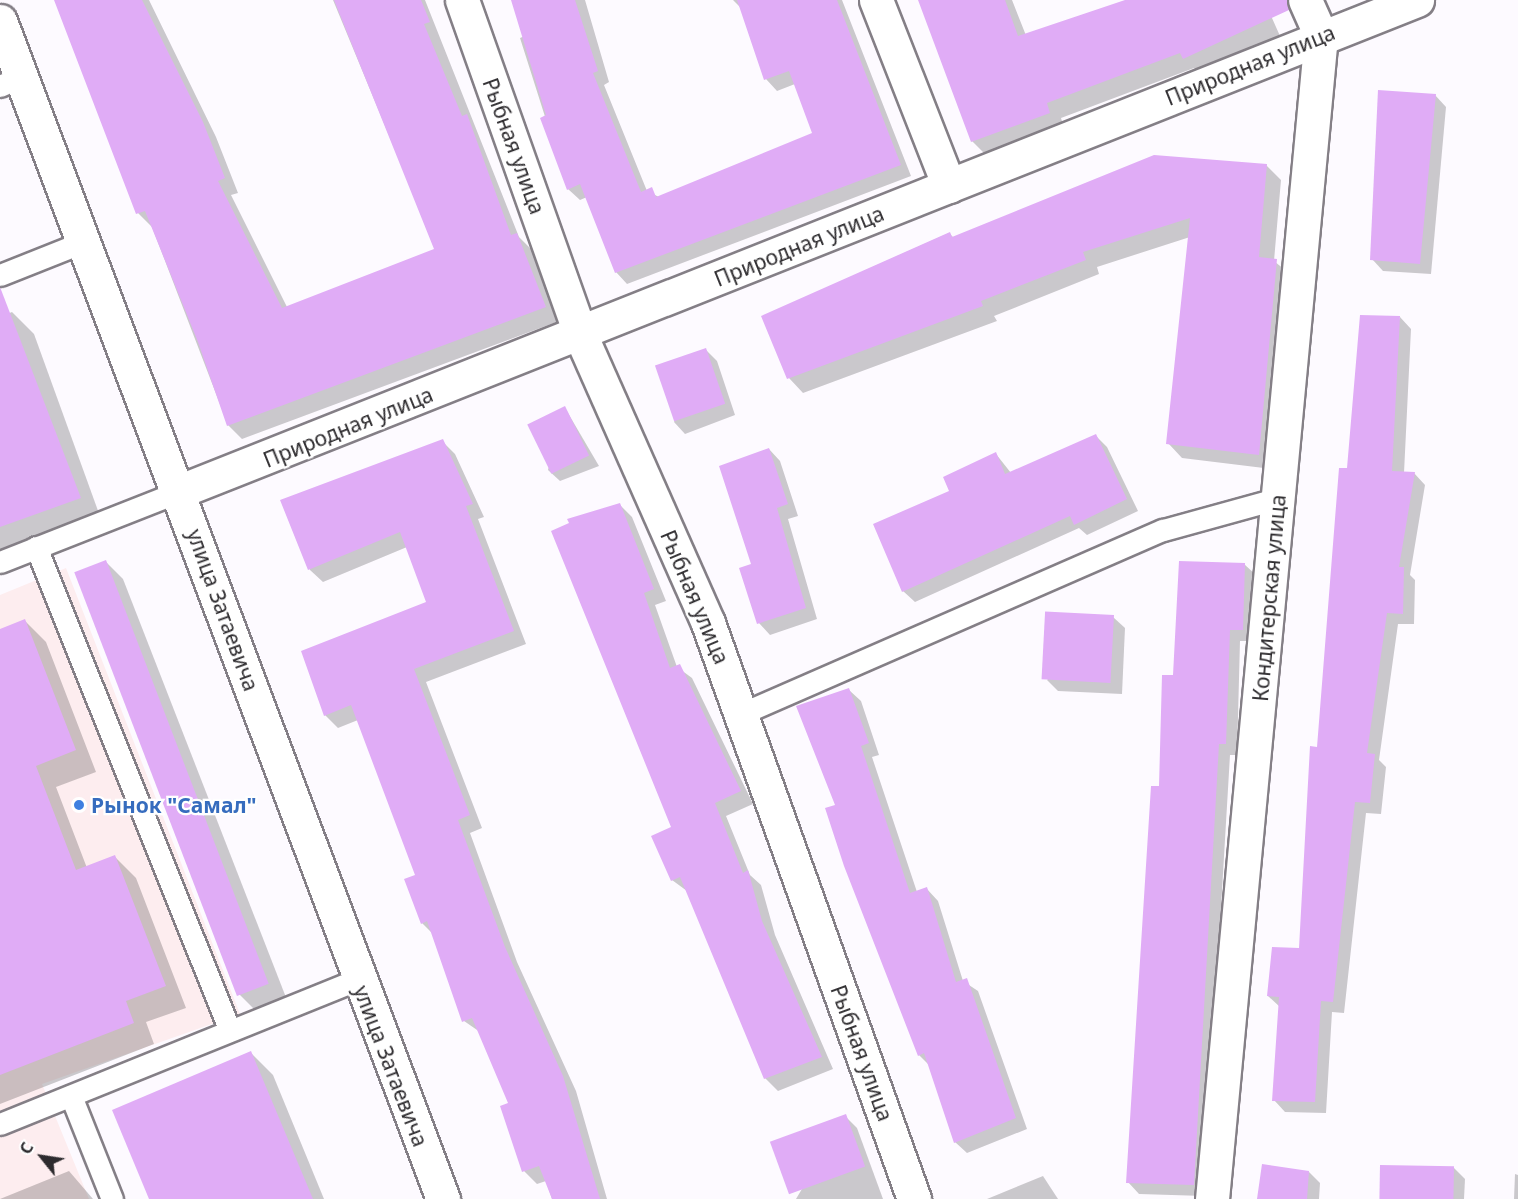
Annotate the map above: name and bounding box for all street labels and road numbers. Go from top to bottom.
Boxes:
street label: Природная улица [1162,19,1338,111]
street label: Рыбная улица [478,75,550,217]
street label: Природная улица [711,200,887,292]
street label: Природная улица [260,381,436,473]
street label: Кондитерская улица [1247,493,1291,703]
street label: улица Затаевича [182,526,264,694]
street label: Рыбная улица [655,526,735,668]
street label: улица Затаевича [349,982,433,1150]
street label: Рыбная улица [826,982,898,1124]

